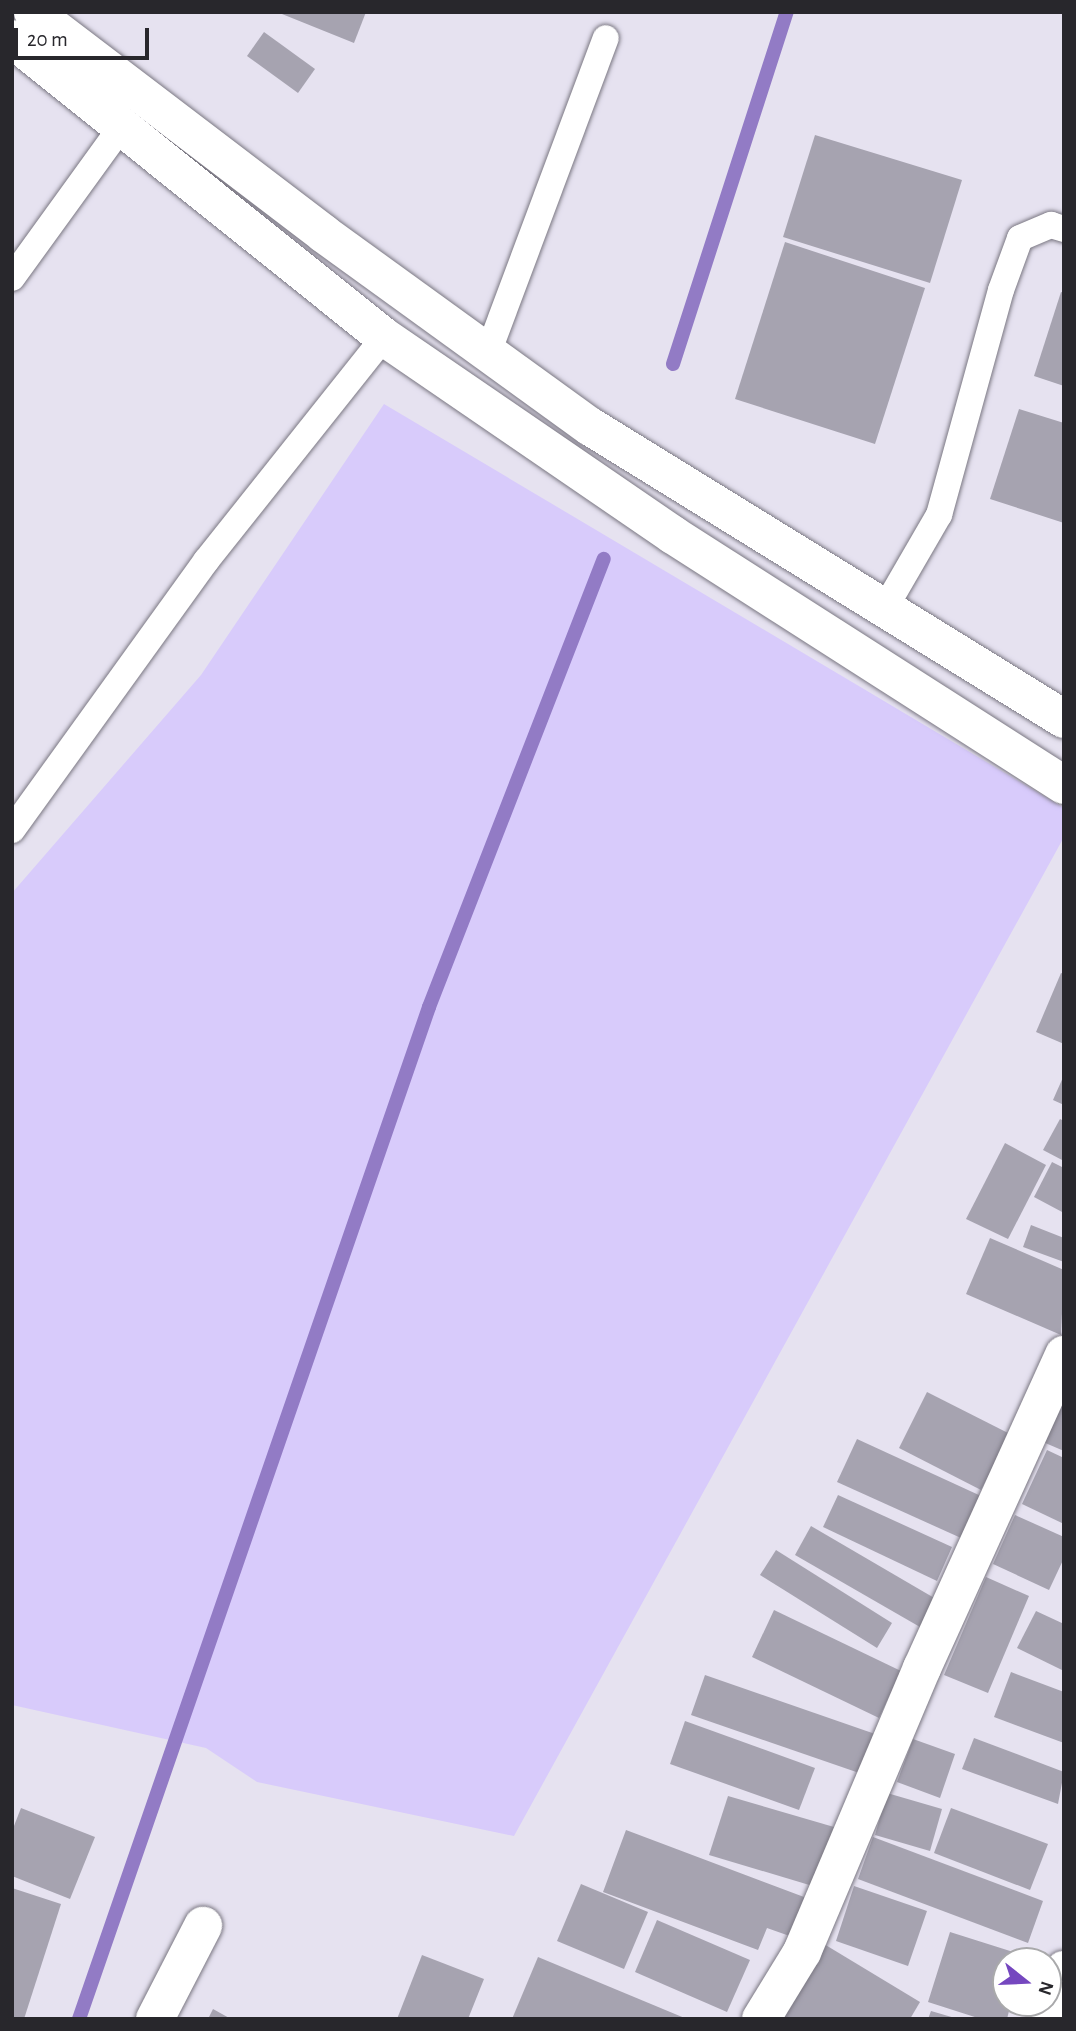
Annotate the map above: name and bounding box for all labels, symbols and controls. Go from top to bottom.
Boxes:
scale bar [18,14,152,58]
text: 20 m [27,29,68,50]
north arrow [992,1947,1062,2017]
text: N [1034,1979,1057,1997]

